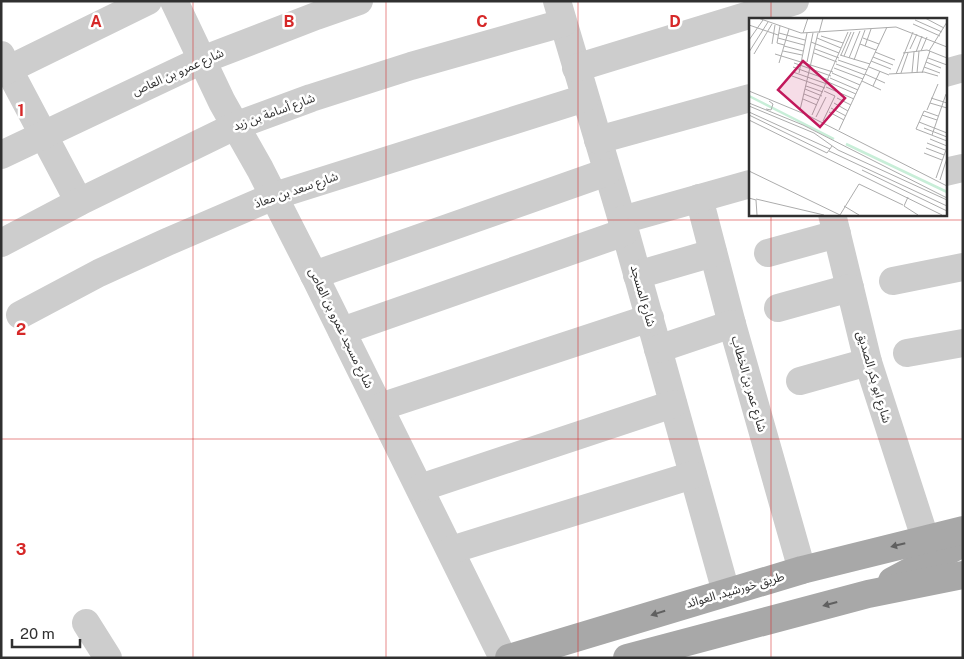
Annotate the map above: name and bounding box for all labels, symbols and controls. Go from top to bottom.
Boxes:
text: A [90,12,102,31]
text: B [284,12,295,31]
text: C [476,12,488,31]
text: D [669,12,681,31]
inset map [749,18,946,215]
street label: شارع عمرو بن العاص [130,46,227,100]
street label: شارع أسامة بن زيد [231,90,317,135]
text: 1 [18,101,24,120]
street label: شارع سعد بن معاذ [252,169,341,213]
street label: شارع المسجد [626,264,658,329]
street label: شارع مسجد عمرو بن العاص [304,266,376,391]
text: 2 [16,320,26,339]
street label: شارع ابو بكر الصديق [852,329,894,425]
street label: شارع عمر بن الخطاب [727,334,769,434]
text: 3 [16,540,26,559]
one-way arrow [891,542,906,550]
street label: طريق خورشيد, العوائد [684,569,786,612]
one-way arrow [822,600,837,608]
one-way arrow [650,609,665,617]
scale bar [12,616,80,648]
text: 20 m [20,625,55,642]

